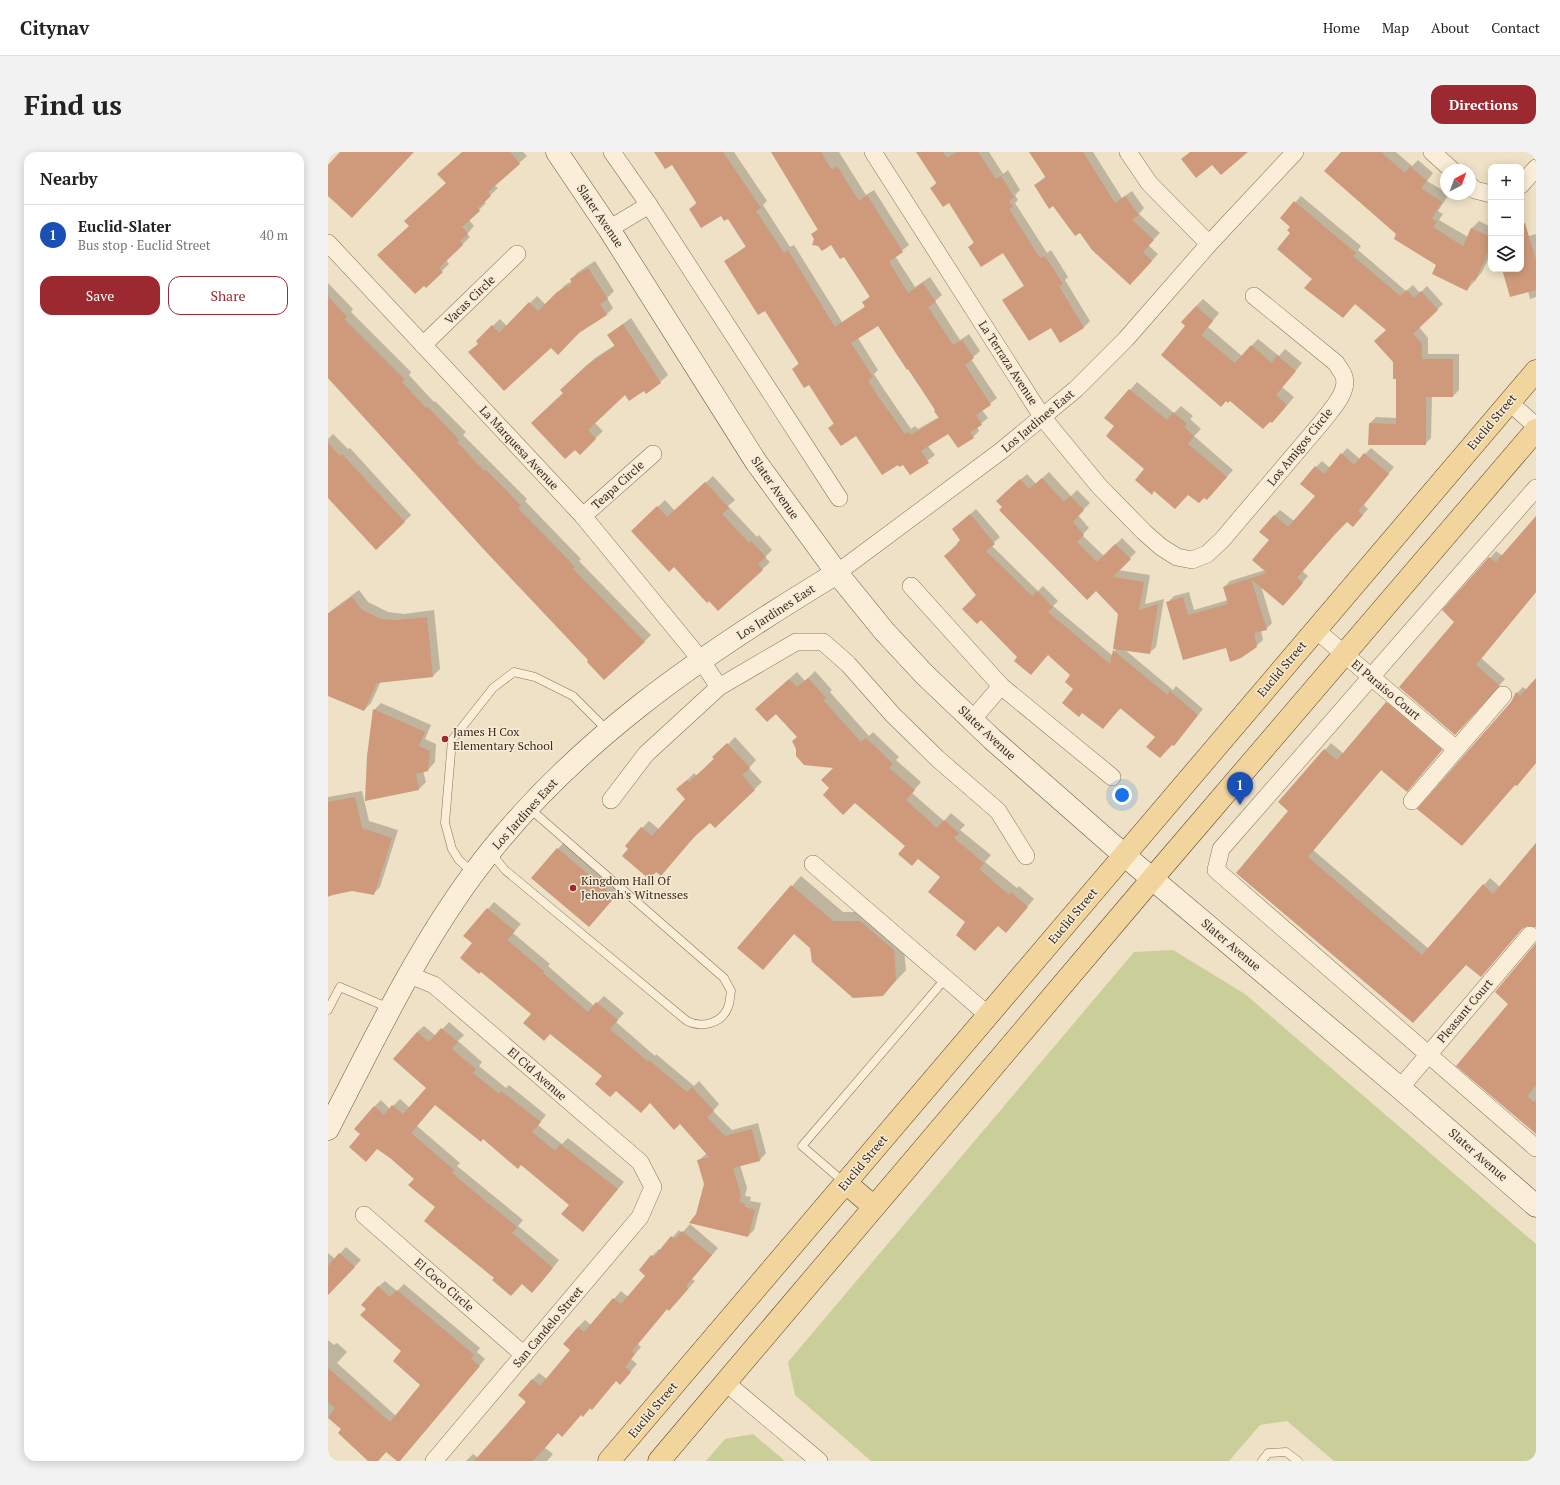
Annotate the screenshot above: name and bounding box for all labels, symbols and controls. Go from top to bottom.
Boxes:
text: Citynav [20,15,89,40]
text: Home [1323,18,1360,37]
text: Map [1382,18,1409,37]
text: About [1431,18,1469,37]
text: Contact [1491,18,1540,37]
button: Directions [1431,85,1536,124]
text: Find us [24,86,122,123]
north arrow [1440,164,1476,200]
map controls [1488,164,1524,272]
button: + [1488,164,1524,200]
text: Nearby [40,167,98,190]
street label: Slater Avenue [574,181,627,250]
button: − [1488,200,1524,236]
text: Euclid-Slater [78,216,171,236]
text: 1 [49,226,57,244]
text: 40 m [260,226,288,244]
text: Bus stop · Euclid Street [78,236,211,254]
button: layers [1488,236,1524,272]
street label: Vacas Circle [441,272,498,327]
button: Save [40,276,160,315]
button: Share [168,276,288,315]
street label: La Terraza Avenue [976,318,1041,408]
street label: Los Jardines East [998,385,1078,455]
street label: Euclid Street [1464,390,1520,453]
street label: La Marquesa Avenue [477,403,562,493]
street label: Los Amigos Circle [1264,405,1335,489]
street label: Slater Avenue [748,453,803,522]
street label: Teapa Circle [588,457,647,512]
street label: Los Jardines East [734,580,818,642]
street label: Euclid Street [1254,637,1310,700]
street label: El Paraiso Court [1349,656,1424,723]
street label: Slater Avenue [955,702,1019,763]
place label: James H Cox Elementary School [453,724,554,753]
marker: James H Cox Elementary School [440,734,450,744]
pin: 1 [1227,772,1253,805]
street label: Los Jardines East [489,775,561,852]
your location [1112,785,1132,805]
place label: Kingdom Hall Of Jehovah's Witnesses [581,873,688,902]
marker: Kingdom Hall Of Jehovah's Witnesses [568,883,578,893]
street label: Euclid Street [1045,884,1101,947]
street label: Slater Avenue [1198,915,1264,974]
street label: Pleasant Court [1434,975,1496,1046]
street label: El Cid Avenue [505,1044,570,1103]
street label: Slater Avenue [1446,1125,1511,1184]
street label: Euclid Street [835,1131,891,1194]
street label: El Coco Circle [412,1255,477,1314]
street label: San Candelo Street [509,1283,586,1370]
street label: Euclid Street [625,1378,681,1441]

